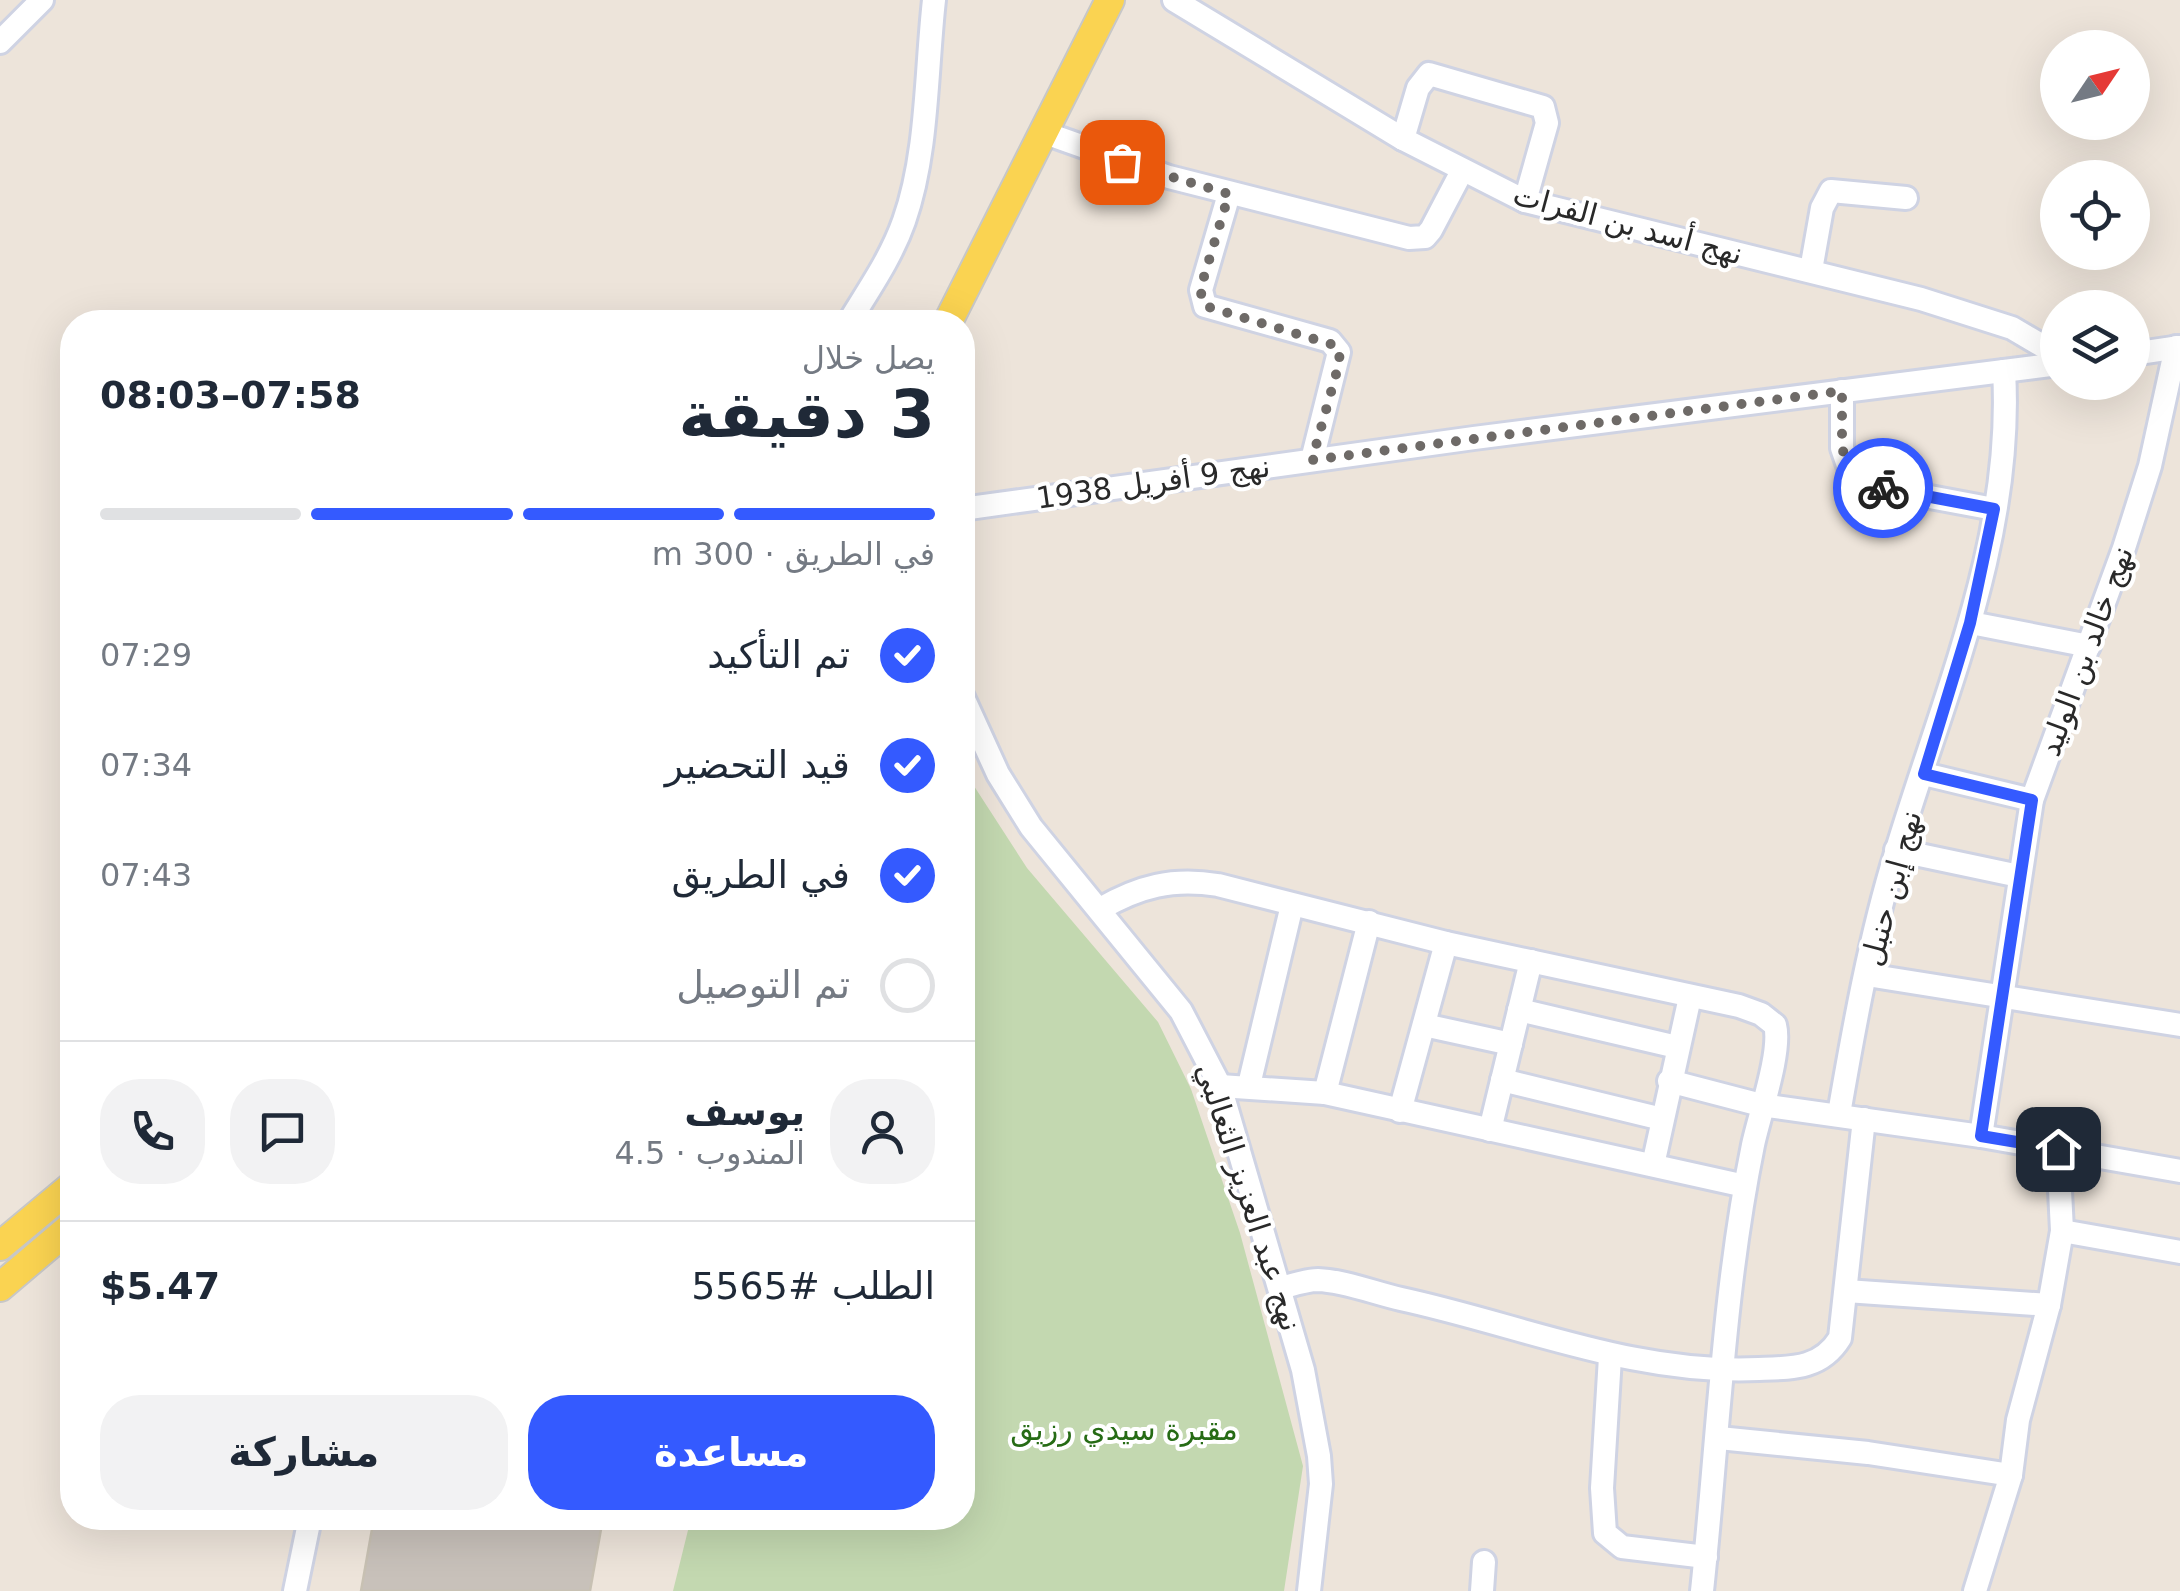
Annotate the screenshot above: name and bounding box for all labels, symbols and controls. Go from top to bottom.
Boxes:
north arrow [2040,30,2150,140]
map controls [2040,30,2150,400]
pin [1080,120,1165,205]
icon: bag [1095,135,1150,190]
button: locate [2040,160,2150,270]
street label: نهج أسد بن الفرات [1509,174,1747,272]
button: layers [2040,290,2150,400]
text: يصل خلال [802,339,935,377]
text: 07:58–08:03 [100,373,361,417]
text: 3 دقيقة [678,377,935,452]
courier [1833,438,1933,538]
street label: نهج 9 أفريل 1938 [1033,445,1272,517]
icon: bike [1856,461,1911,516]
text: في الطريق · 300 m [652,535,935,573]
street label: نهج خالد بن الوليد [2032,541,2141,761]
icon: check [880,628,935,683]
text: تم التأكيد [707,633,850,677]
text: 07:29 [100,636,192,674]
icon: check [880,738,935,793]
text: قيد التحضير [665,743,850,787]
text: 07:34 [100,746,192,784]
street label: نهج إبن حنبل [1853,806,1930,970]
icon: check [880,848,935,903]
text: في الطريق [672,853,850,897]
text: 07:43 [100,856,192,894]
text: تم التوصيل [676,963,850,1007]
street label: نهج عبد العزيز الثعالبي [1188,1059,1309,1336]
button: phone [100,1079,205,1184]
button: chat [230,1079,335,1184]
button: person [830,1079,935,1184]
text: يوسف [684,1090,805,1134]
pin [2016,1107,2101,1192]
icon: home [2031,1122,2086,1177]
text: المندوب · 4.5 [614,1134,805,1172]
text: $5.47 [100,1264,220,1308]
text: الطلب #5565 [691,1264,935,1308]
button: مشاركة [100,1395,508,1510]
button: مساعدة [528,1395,935,1510]
park label: مقبرة سيدي رزيق [1010,1412,1238,1447]

